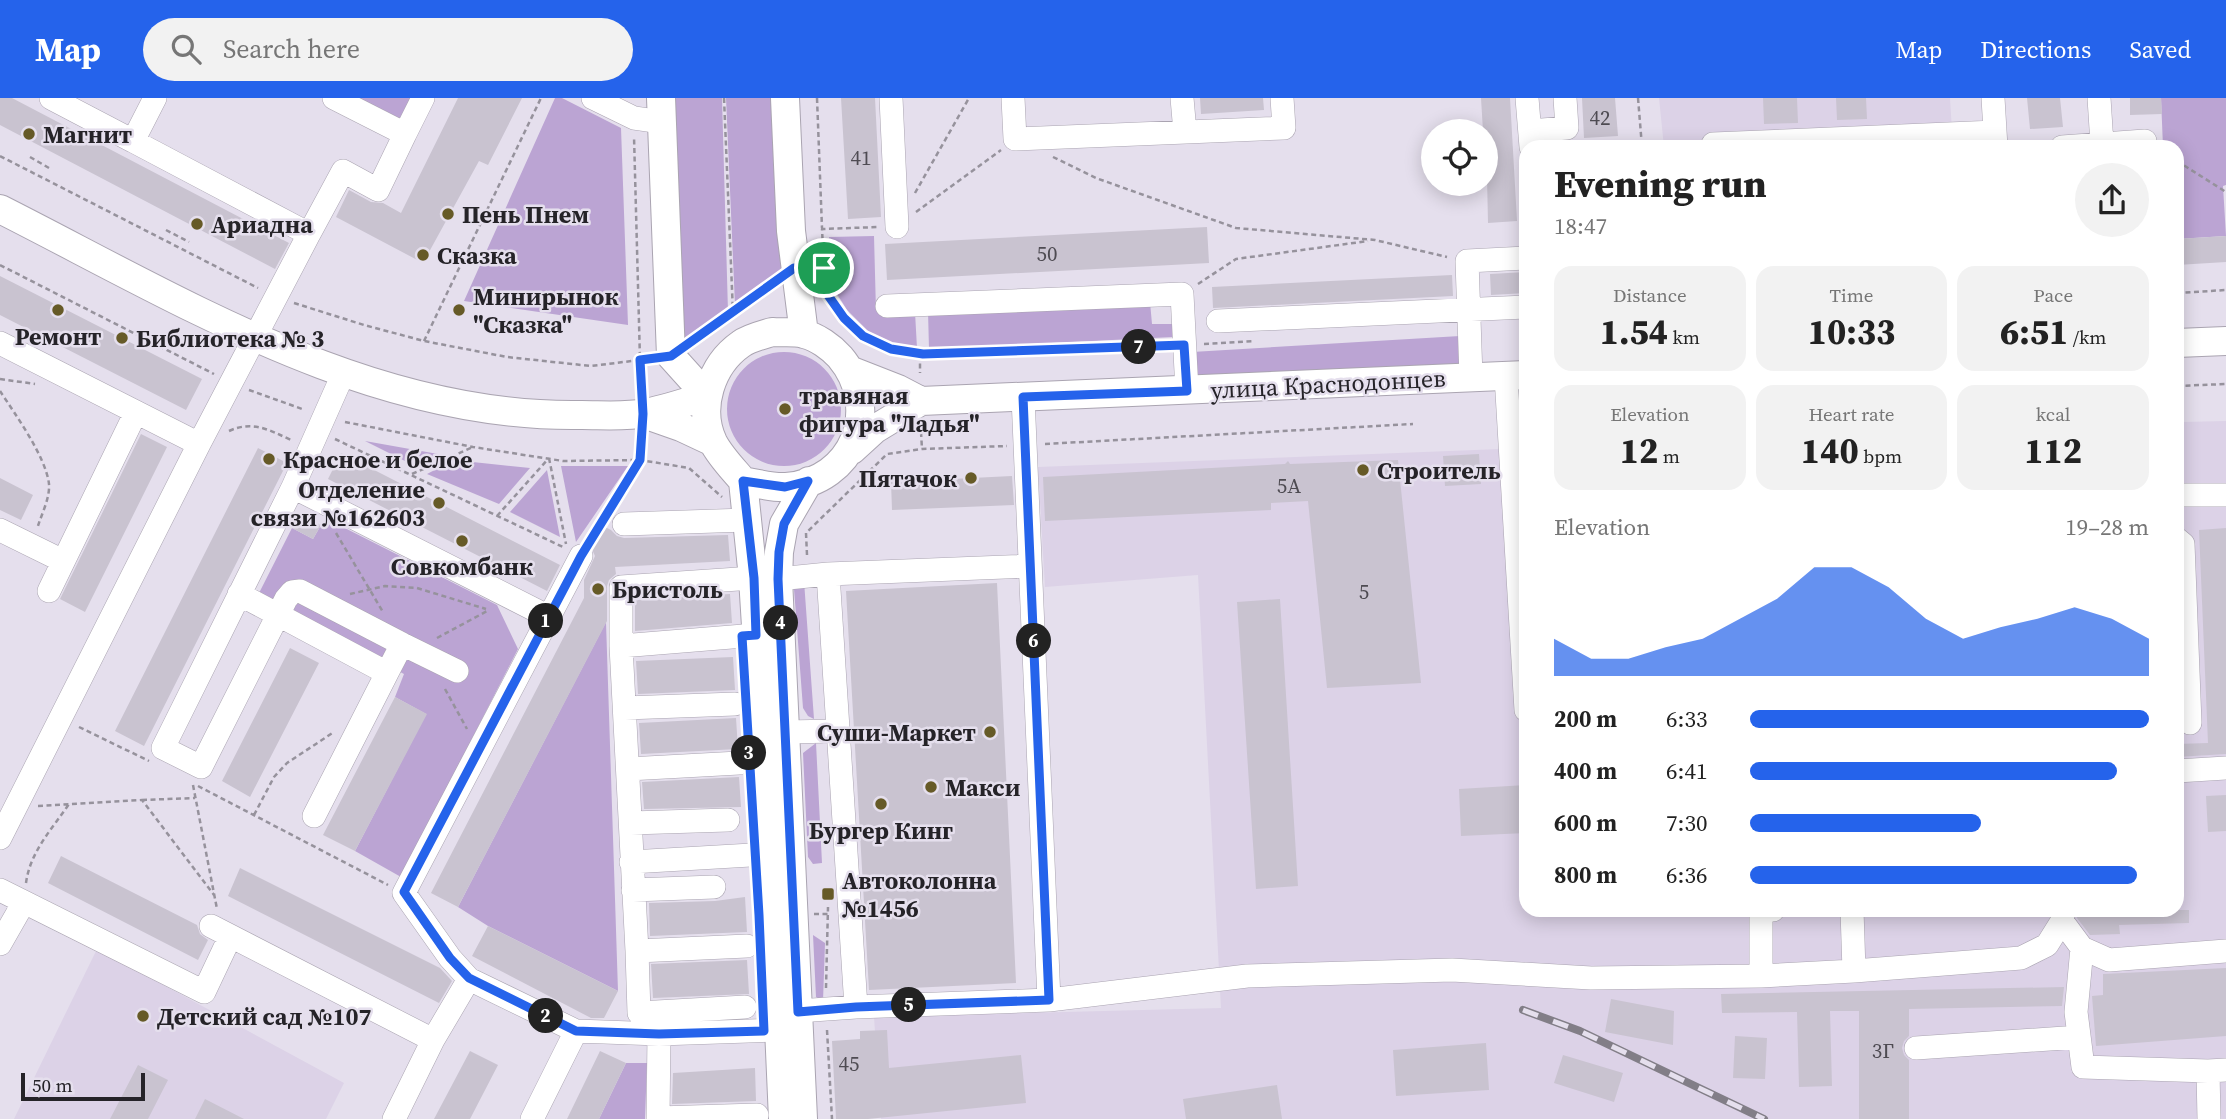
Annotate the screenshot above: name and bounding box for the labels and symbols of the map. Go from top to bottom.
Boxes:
house number: 42 [1590,103,1611,132]
place label: Магнит [43,118,132,151]
marker: Магнит [21,126,37,142]
house number: 41 [851,143,872,172]
place label: Пень Пнем [462,198,589,231]
marker: Пень Пнем [440,206,456,222]
place label: Ариадна [211,208,313,241]
marker: Ариадна [189,216,205,232]
pin [794,238,854,298]
place label: Сказка [437,239,517,272]
house number: 50 [1037,239,1058,268]
marker: Сказка [415,247,431,263]
place label: Минирынок "Сказка" [473,280,618,341]
marker: Ремонт [50,302,66,318]
marker: Минирынок "Сказка" [451,302,467,318]
place label: Ремонт [15,320,101,353]
place label: Библиотека № 3 [136,322,324,355]
marker: Библиотека № 3 [114,330,130,346]
pin: 7 [1122,330,1156,364]
street label: улица Краснодонцев [1210,361,1446,407]
place label: травяная фигура "Ладья" [799,379,980,440]
marker: травяная фигура "Ладья" [777,401,793,417]
place label: Красное и белое [283,443,473,476]
marker: Красное и белое [261,451,277,467]
place label: Строитель [1377,454,1501,487]
place label: Пятачок [859,462,957,495]
marker: Строитель [1355,462,1371,478]
marker: Пятачок [963,470,979,486]
house number: 5А [1277,471,1301,500]
place label: Отделение связи №162603 [251,473,425,534]
marker: Отделение связи №162603 [431,495,447,511]
marker: Совкомбанк [454,533,470,549]
place label: Совкомбанк [391,550,533,583]
place label: Бристоль [612,573,723,606]
house number: 5 [1359,577,1369,606]
marker: Бристоль [590,581,606,597]
pin: 1 [528,603,564,638]
pin: 4 [764,606,798,640]
pin: 6 [1016,624,1052,658]
place label: Суши-Маркет [817,716,976,749]
marker: Суши-Маркет [982,724,998,740]
pin: 3 [732,736,766,770]
place label: Макси [945,771,1021,804]
marker: Макси [923,779,939,795]
marker: Бургер Кинг [873,796,889,812]
place label: Бургер Кинг [809,814,953,847]
place label: Автоколонна №1456 [842,864,997,925]
marker: Автоколонна №1456 [820,886,836,902]
pin: 5 [892,988,926,1023]
pin: 2 [528,998,564,1034]
place label: Детский сад №107 [157,1000,372,1033]
marker: Детский сад №107 [135,1008,151,1024]
house number: 3Г [1872,1036,1894,1065]
house number: 45 [839,1049,860,1078]
scale bar [21,1070,145,1102]

